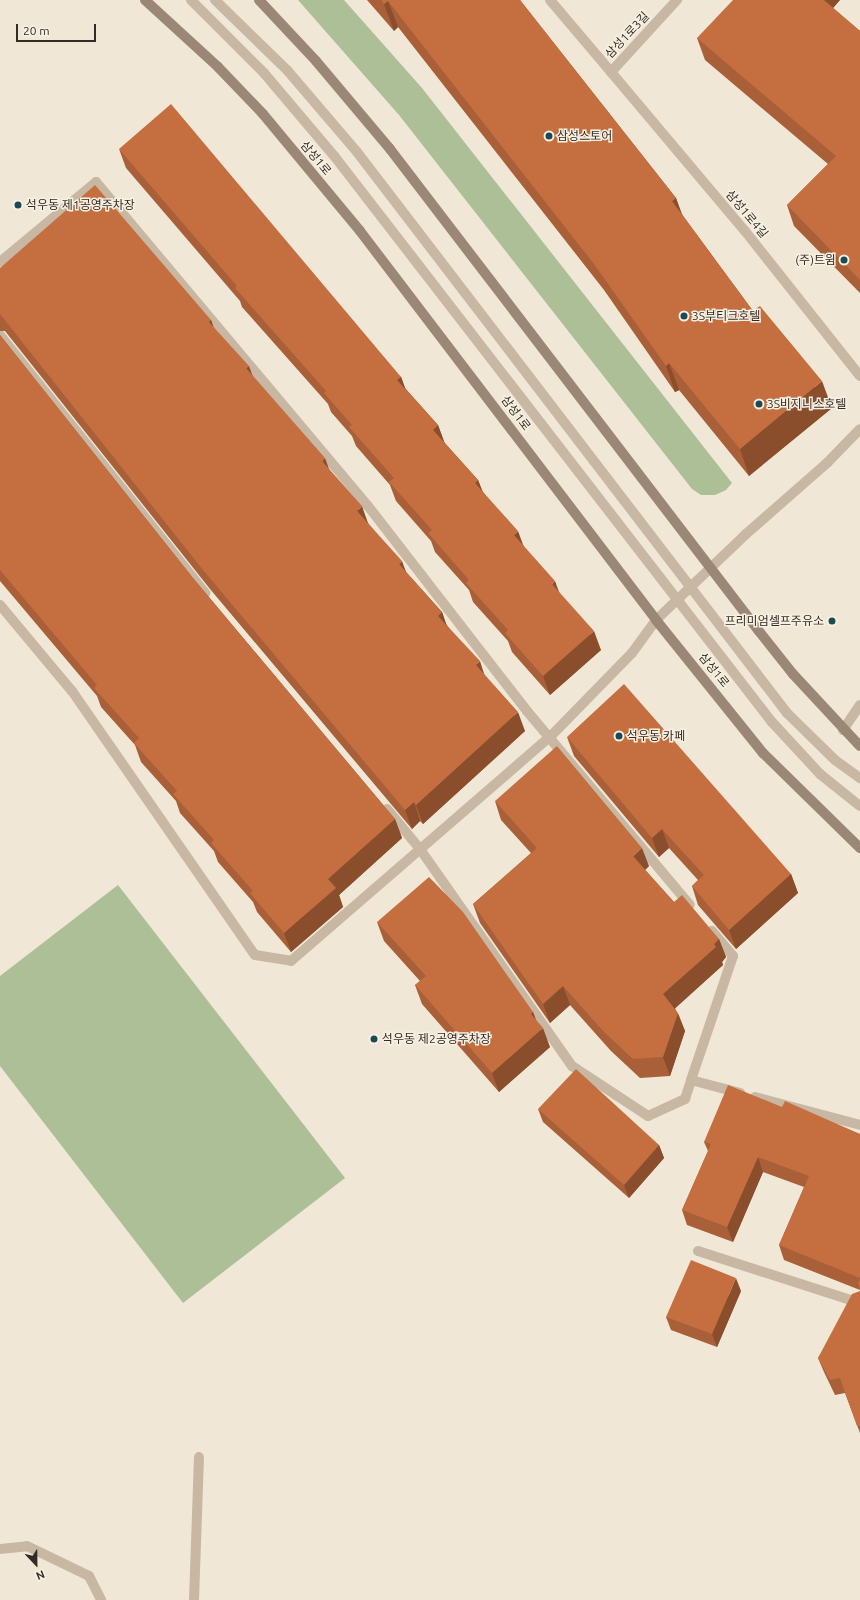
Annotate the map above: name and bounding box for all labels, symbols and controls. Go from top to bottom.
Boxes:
street label: 삼성1로3길 [602,9,652,61]
scale bar [18,16,98,42]
text: 20 m [23,24,50,37]
place label: 삼성스토어 [557,129,612,143]
marker: 삼성스토어 [544,131,554,141]
street label: 삼성1로 [298,138,334,178]
street label: 삼성1로4길 [723,187,771,241]
place label: 석우동 제1공영주차장 [26,198,135,212]
marker: 석우동 제1공영주차장 [13,200,23,210]
place label: (주)트윔 [795,253,836,267]
marker: (주)트윔 [839,255,849,265]
place label: 3S부티크호텔 [692,309,760,323]
marker: 3S부티크호텔 [679,311,689,321]
street label: 삼성1로 [498,393,534,433]
place label: 3S비지니스호텔 [767,397,846,411]
marker: 3S비지니스호텔 [754,399,764,409]
place label: 프리미엄셀프주유소 [725,614,824,628]
marker: 프리미엄셀프주유소 [827,616,837,626]
street label: 삼성1로 [696,650,732,690]
place label: 석우동 카페 [627,729,685,743]
marker: 석우동 카페 [614,731,624,741]
place label: 석우동 제2공영주차장 [382,1032,491,1046]
marker: 석우동 제2공영주차장 [369,1034,379,1044]
north arrow [16,1544,56,1584]
text: N [34,1568,47,1582]

